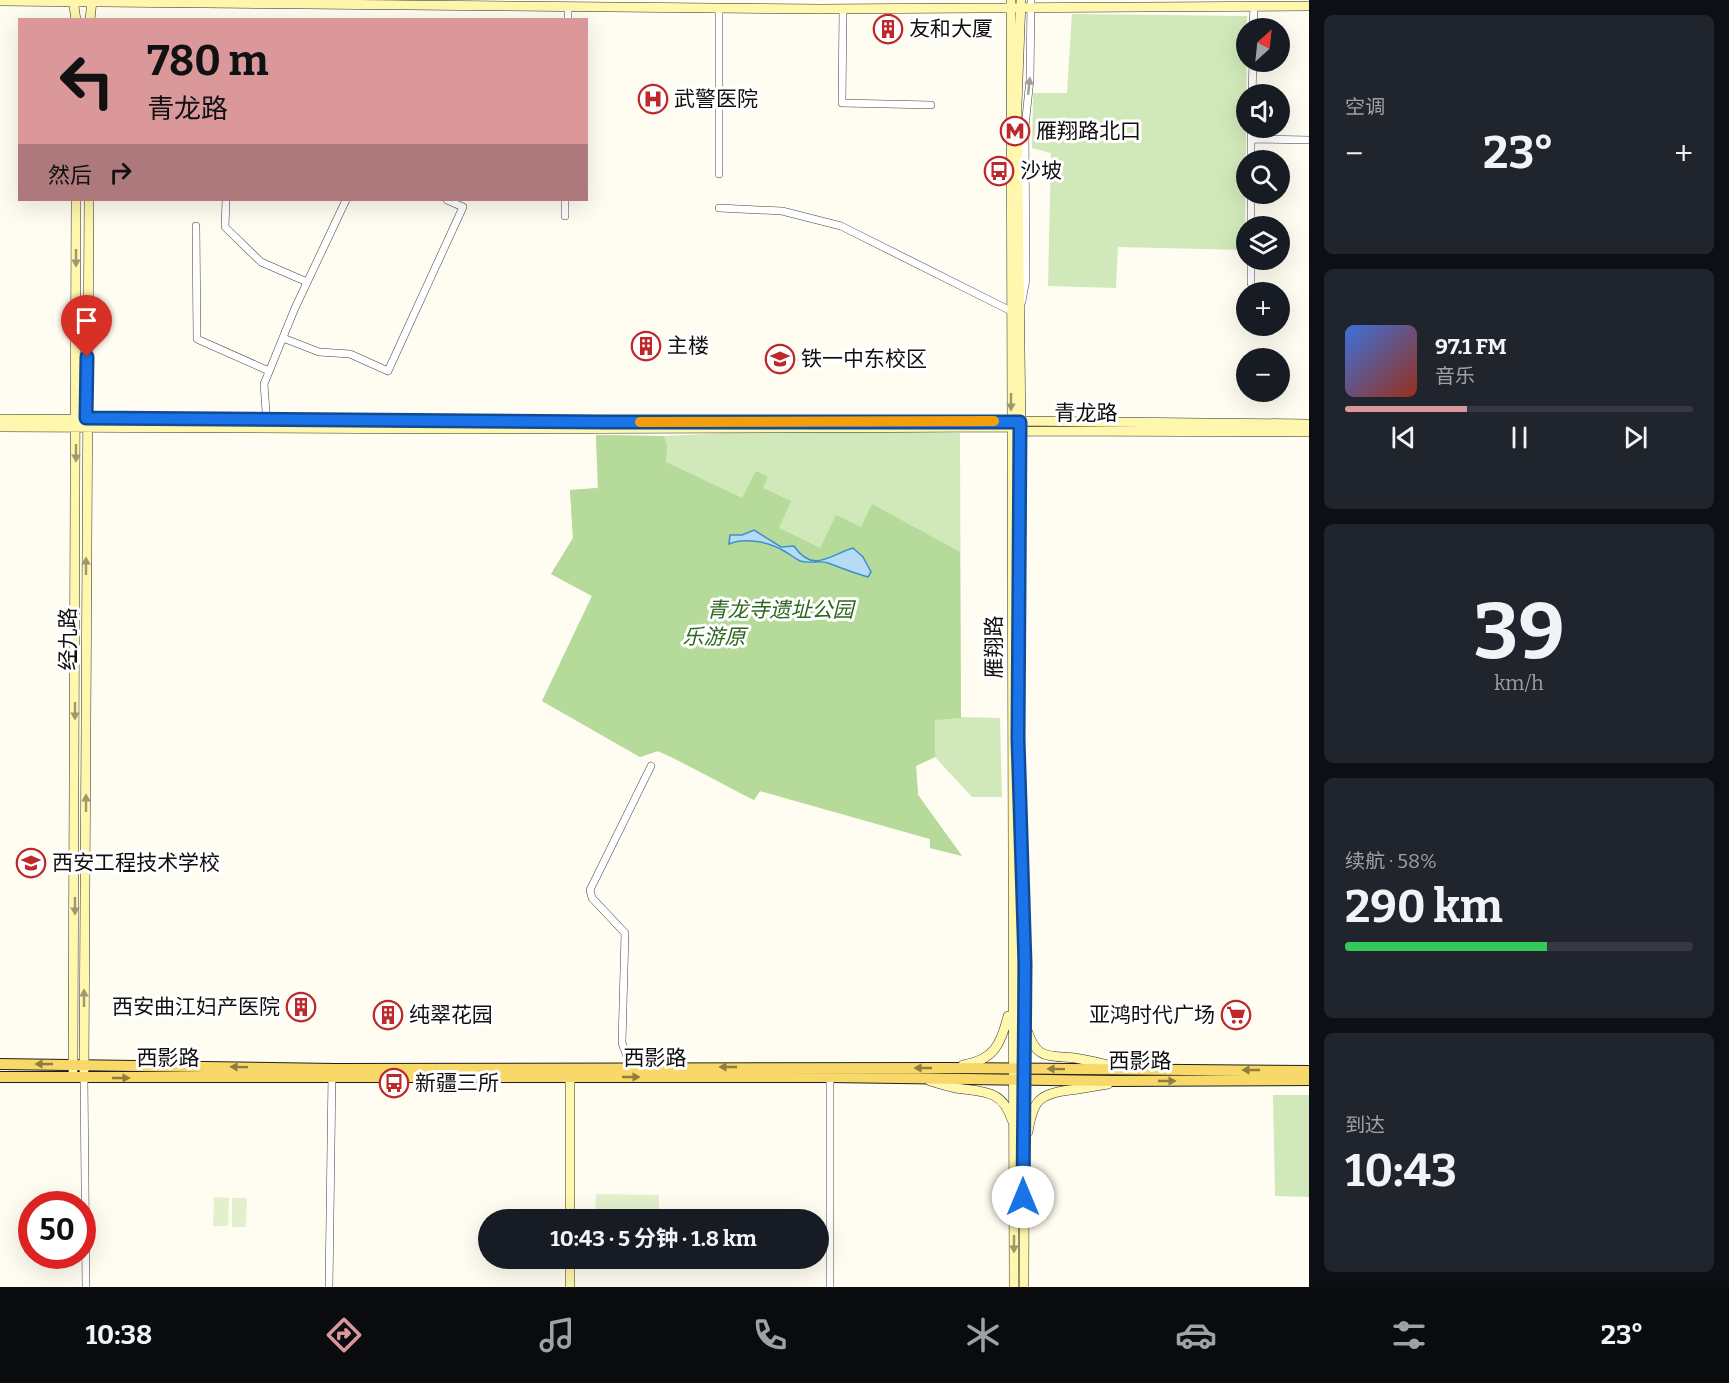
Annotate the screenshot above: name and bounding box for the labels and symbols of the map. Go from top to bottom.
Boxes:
building icon: 友和大厦 [872,13,904,45]
place label: 友和大厦 [909,16,993,42]
north arrow [1236,18,1290,72]
one-way arrow [1024,77,1034,96]
hospital icon: 武警医院 [637,83,669,115]
place label: 武警医院 [674,86,758,112]
metro station icon: 雁翔路北口 [999,115,1031,147]
place label: 雁翔路北口 [1036,118,1141,144]
bus stop icon: 沙坡 [983,155,1015,187]
place label: 沙坡 [1020,158,1062,184]
one-way arrow [71,248,81,267]
pin [61,295,112,357]
building icon: 主楼 [630,330,662,362]
place label: 主楼 [667,333,709,359]
school or university icon: 铁一中东校区 [764,343,796,375]
place label: 铁一中东校区 [801,346,927,372]
one-way arrow [1006,392,1016,411]
street label: 青龙路 [1055,400,1118,426]
one-way arrow [71,443,81,462]
one-way arrow [81,557,91,576]
park label: 青龙寺遗址公园 [707,597,856,623]
street label: 经九路 [55,608,81,671]
street label: 雁翔路 [981,616,1007,679]
park label: 乐游原 [683,624,748,650]
one-way arrow [70,701,80,720]
one-way arrow [81,794,91,813]
school or university icon: 西安工程技术学校 [15,847,47,879]
place label: 西安工程技术学校 [52,850,220,876]
one-way arrow [70,896,80,915]
one-way arrow [79,989,89,1008]
building icon: 西安曲江妇产医院 [285,991,317,1023]
place label: 西安曲江妇产医院 [112,994,280,1020]
building icon: 纯翠花园 [372,999,404,1031]
supermarket icon: 亚鸿时代广场 [1220,999,1252,1031]
place label: 纯翠花园 [409,1002,493,1028]
place label: 亚鸿时代广场 [1089,1002,1215,1028]
street label: 西影路 [137,1045,200,1071]
street label: 西影路 [624,1045,687,1071]
street label: 西影路 [1109,1048,1172,1074]
one-way arrow [35,1059,54,1069]
one-way arrow [230,1062,249,1072]
one-way arrow [719,1062,738,1072]
one-way arrow [914,1063,933,1073]
one-way arrow [1046,1064,1065,1073]
one-way arrow [1241,1065,1260,1075]
bus stop icon: 新疆三所 [378,1067,410,1099]
place label: 新疆三所 [415,1070,499,1096]
one-way arrow [622,1072,641,1082]
one-way arrow [112,1073,131,1083]
one-way arrow [1157,1076,1176,1086]
position arrow [991,1165,1055,1229]
speed limit sign: 50 [18,1191,96,1269]
one-way arrow [1009,1234,1019,1253]

